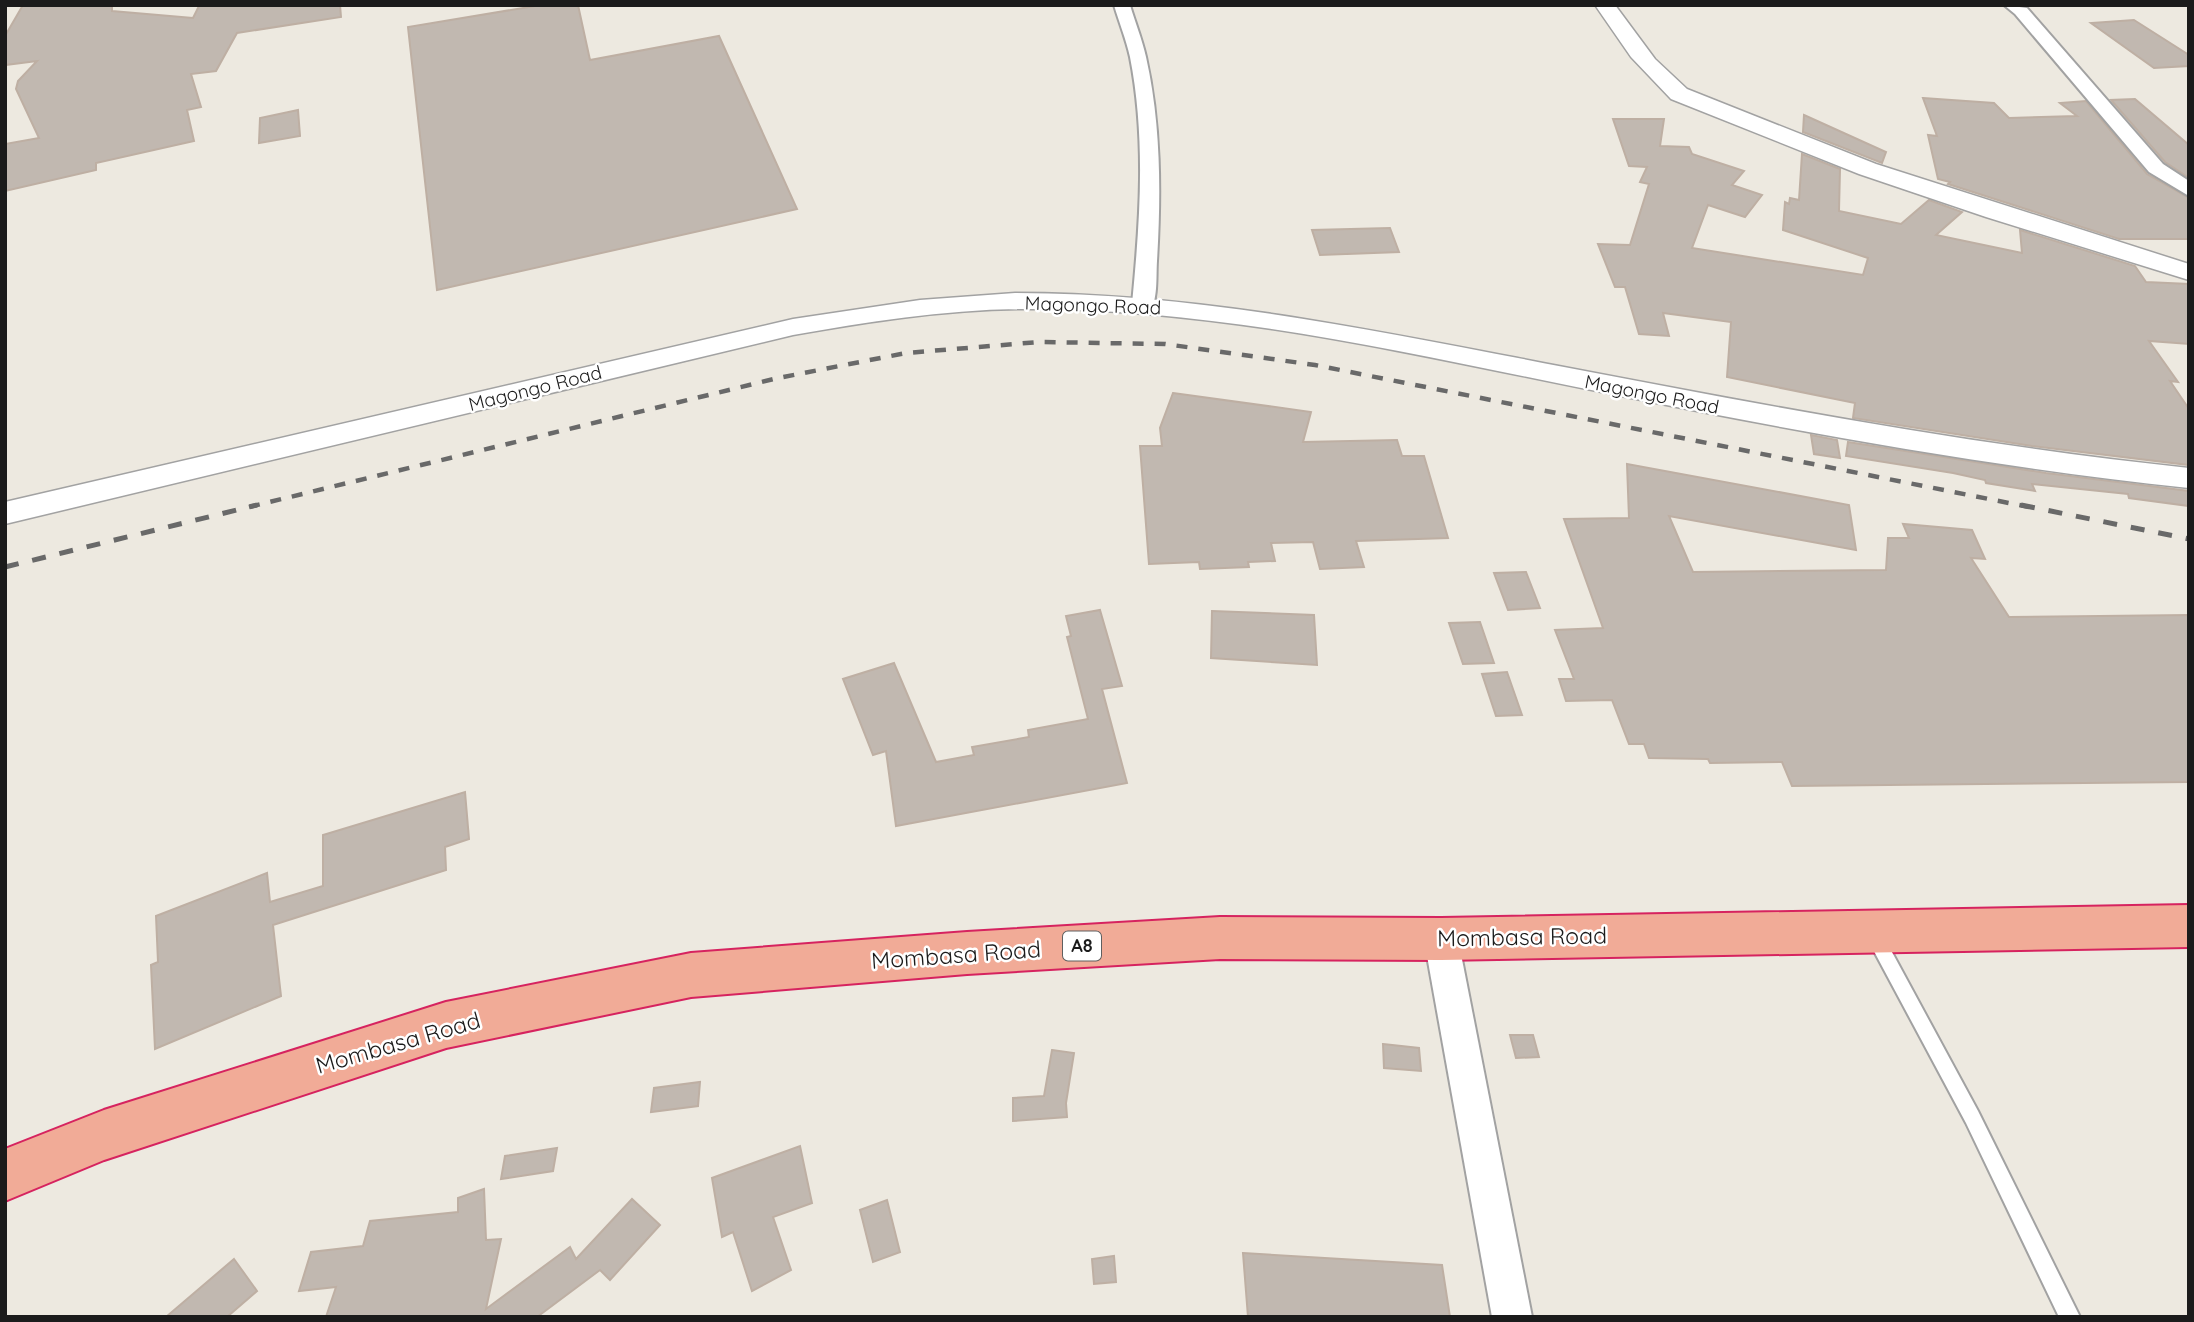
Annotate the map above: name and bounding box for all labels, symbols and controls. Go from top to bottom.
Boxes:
street label: Magongo Road [1024,291,1162,319]
street label: Magongo Road [466,360,604,416]
street label: Magongo Road [1583,369,1721,419]
street label: Mombasa Road [1437,921,1607,952]
road number: A8 [1063,931,1101,960]
street label: Mombasa Road [870,934,1042,975]
street label: Mombasa Road [312,1005,484,1080]

